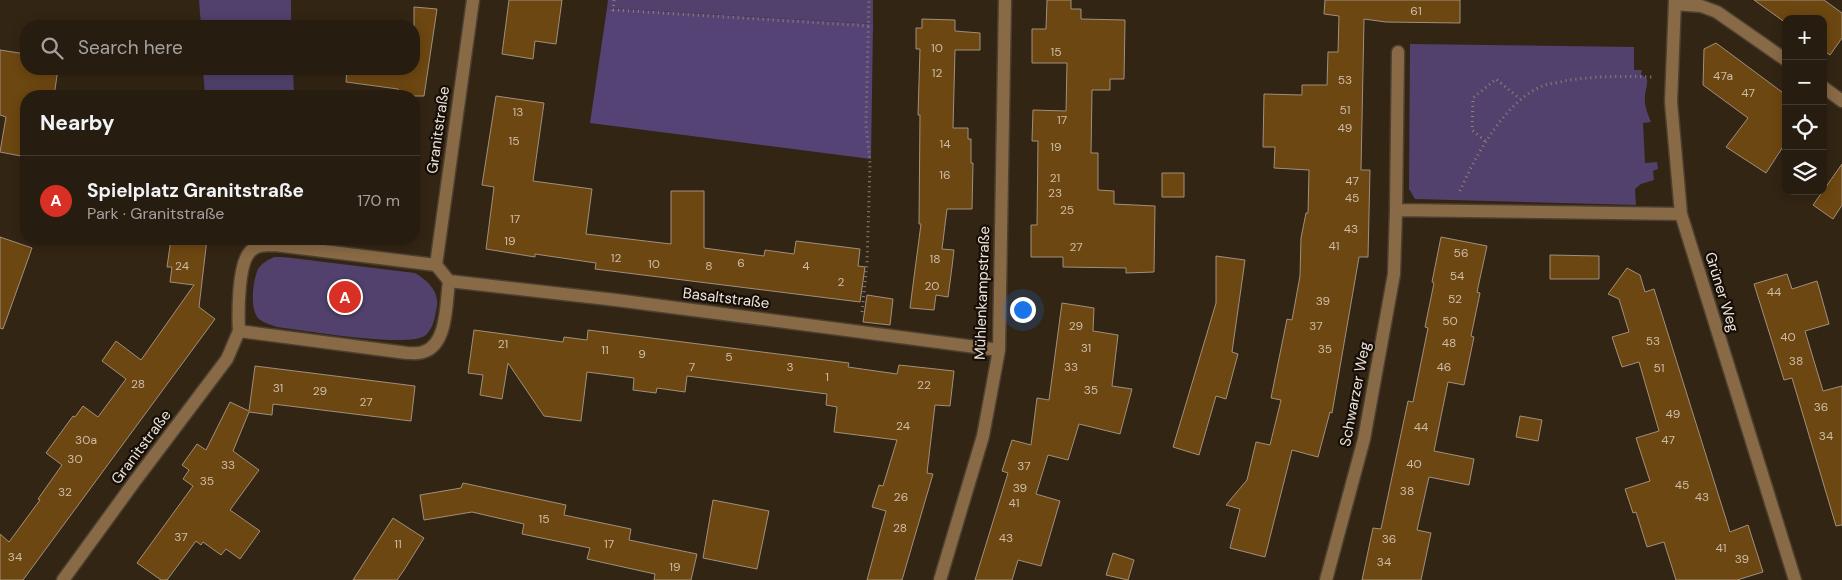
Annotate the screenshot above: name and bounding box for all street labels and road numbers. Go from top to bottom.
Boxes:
street label: Granitstraße [422,85,454,175]
street label: Mühlenkampstraße [970,226,994,360]
street label: Grüner Weg [1700,249,1744,335]
street label: Basaltstraße [682,283,770,313]
street label: Schwarzer Weg [1335,340,1375,448]
street label: Granitstraße [106,406,176,488]

